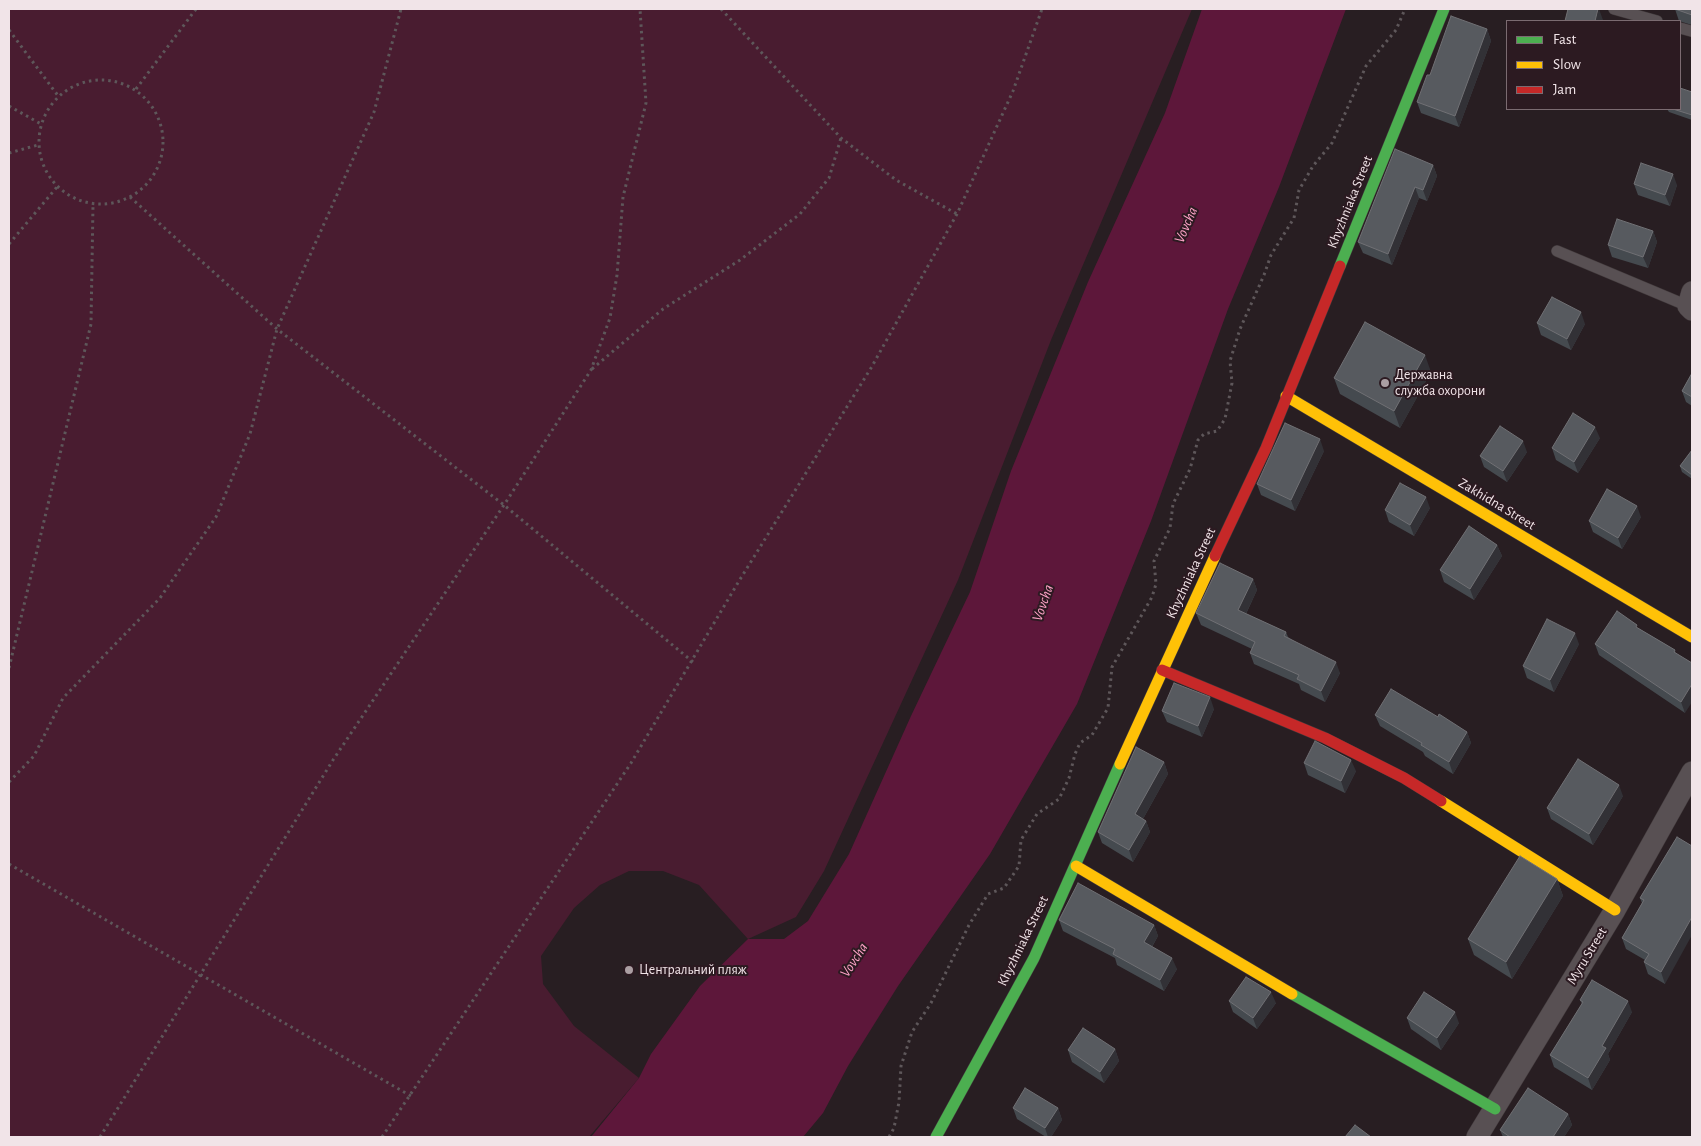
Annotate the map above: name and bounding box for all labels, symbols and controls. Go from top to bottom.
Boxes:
legend [1506,20,1681,110]
text: Fast [1553,32,1576,47]
text: Slow [1553,57,1581,72]
text: Jam [1553,82,1576,97]
street label: Khyzhniaka Street [1324,153,1376,251]
water label: Vovcha [1170,204,1202,246]
place label: Державна служба охорони [1395,367,1485,400]
marker: Державна служба охорони [1379,377,1391,389]
street label: Zakhidna Street [1455,474,1539,534]
street label: Khyzhniaka Street [1163,525,1219,621]
water label: Vovcha [1028,582,1058,624]
street label: Khyzhniaka Street [994,893,1052,989]
street label: Myru Street [1563,924,1611,988]
water label: Vovcha [836,939,872,981]
place label: Центральний пляж [639,962,747,978]
marker: Центральний пляж [623,964,635,976]

